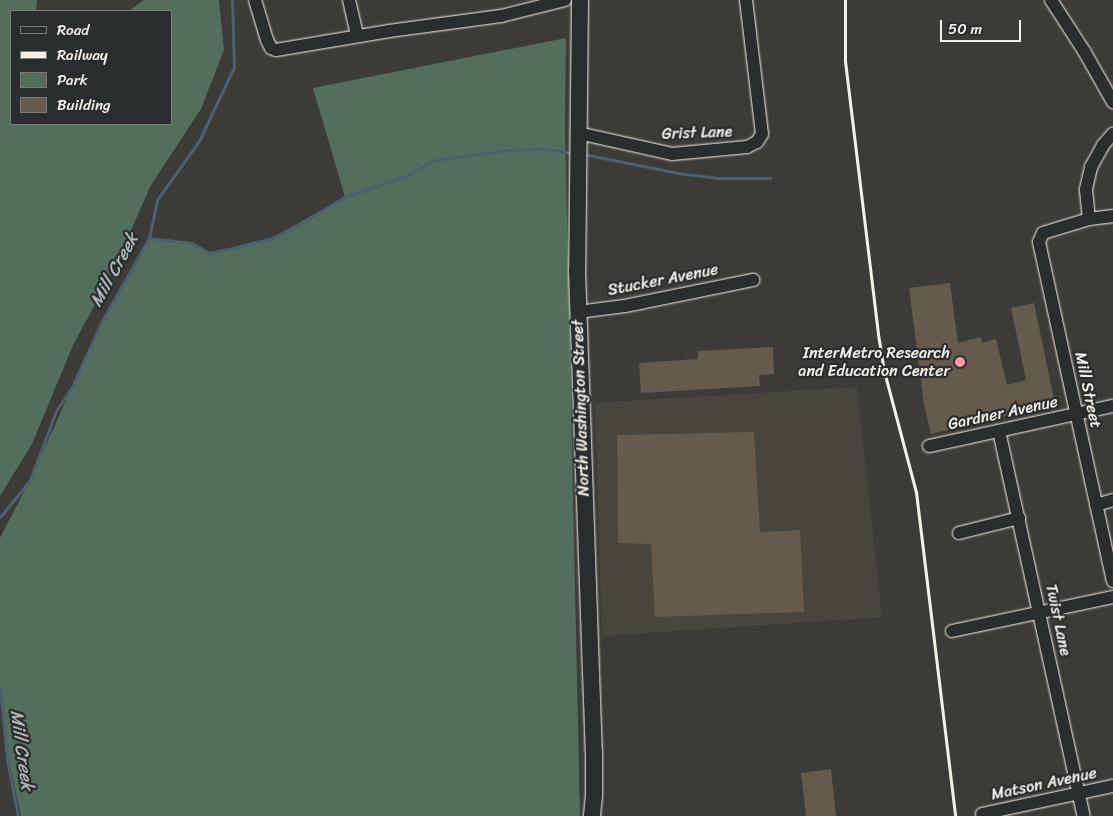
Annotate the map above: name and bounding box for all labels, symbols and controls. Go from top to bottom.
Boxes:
legend [10,10,172,125]
scale bar [943,10,1024,42]
text: 50 m [948,16,982,42]
text: Road [57,17,89,43]
text: Railway [57,42,108,68]
text: Park [57,67,88,93]
text: Building [57,92,111,118]
street label: Grist Lane [661,122,733,144]
water label: Mill Creek [85,229,143,311]
street label: Stucker Avenue [606,260,720,300]
street label: North Washington Street [568,319,594,497]
place label: InterMetro Research and Education Center [798,343,950,381]
street label: Mill Street [1071,350,1105,430]
marker: InterMetro Research and Education Center [954,356,966,368]
street label: Gardner Avenue [946,392,1060,434]
street label: Twist Lane [1041,582,1075,658]
water label: Mill Creek [6,708,38,792]
street label: Matson Avenue [989,763,1099,805]

